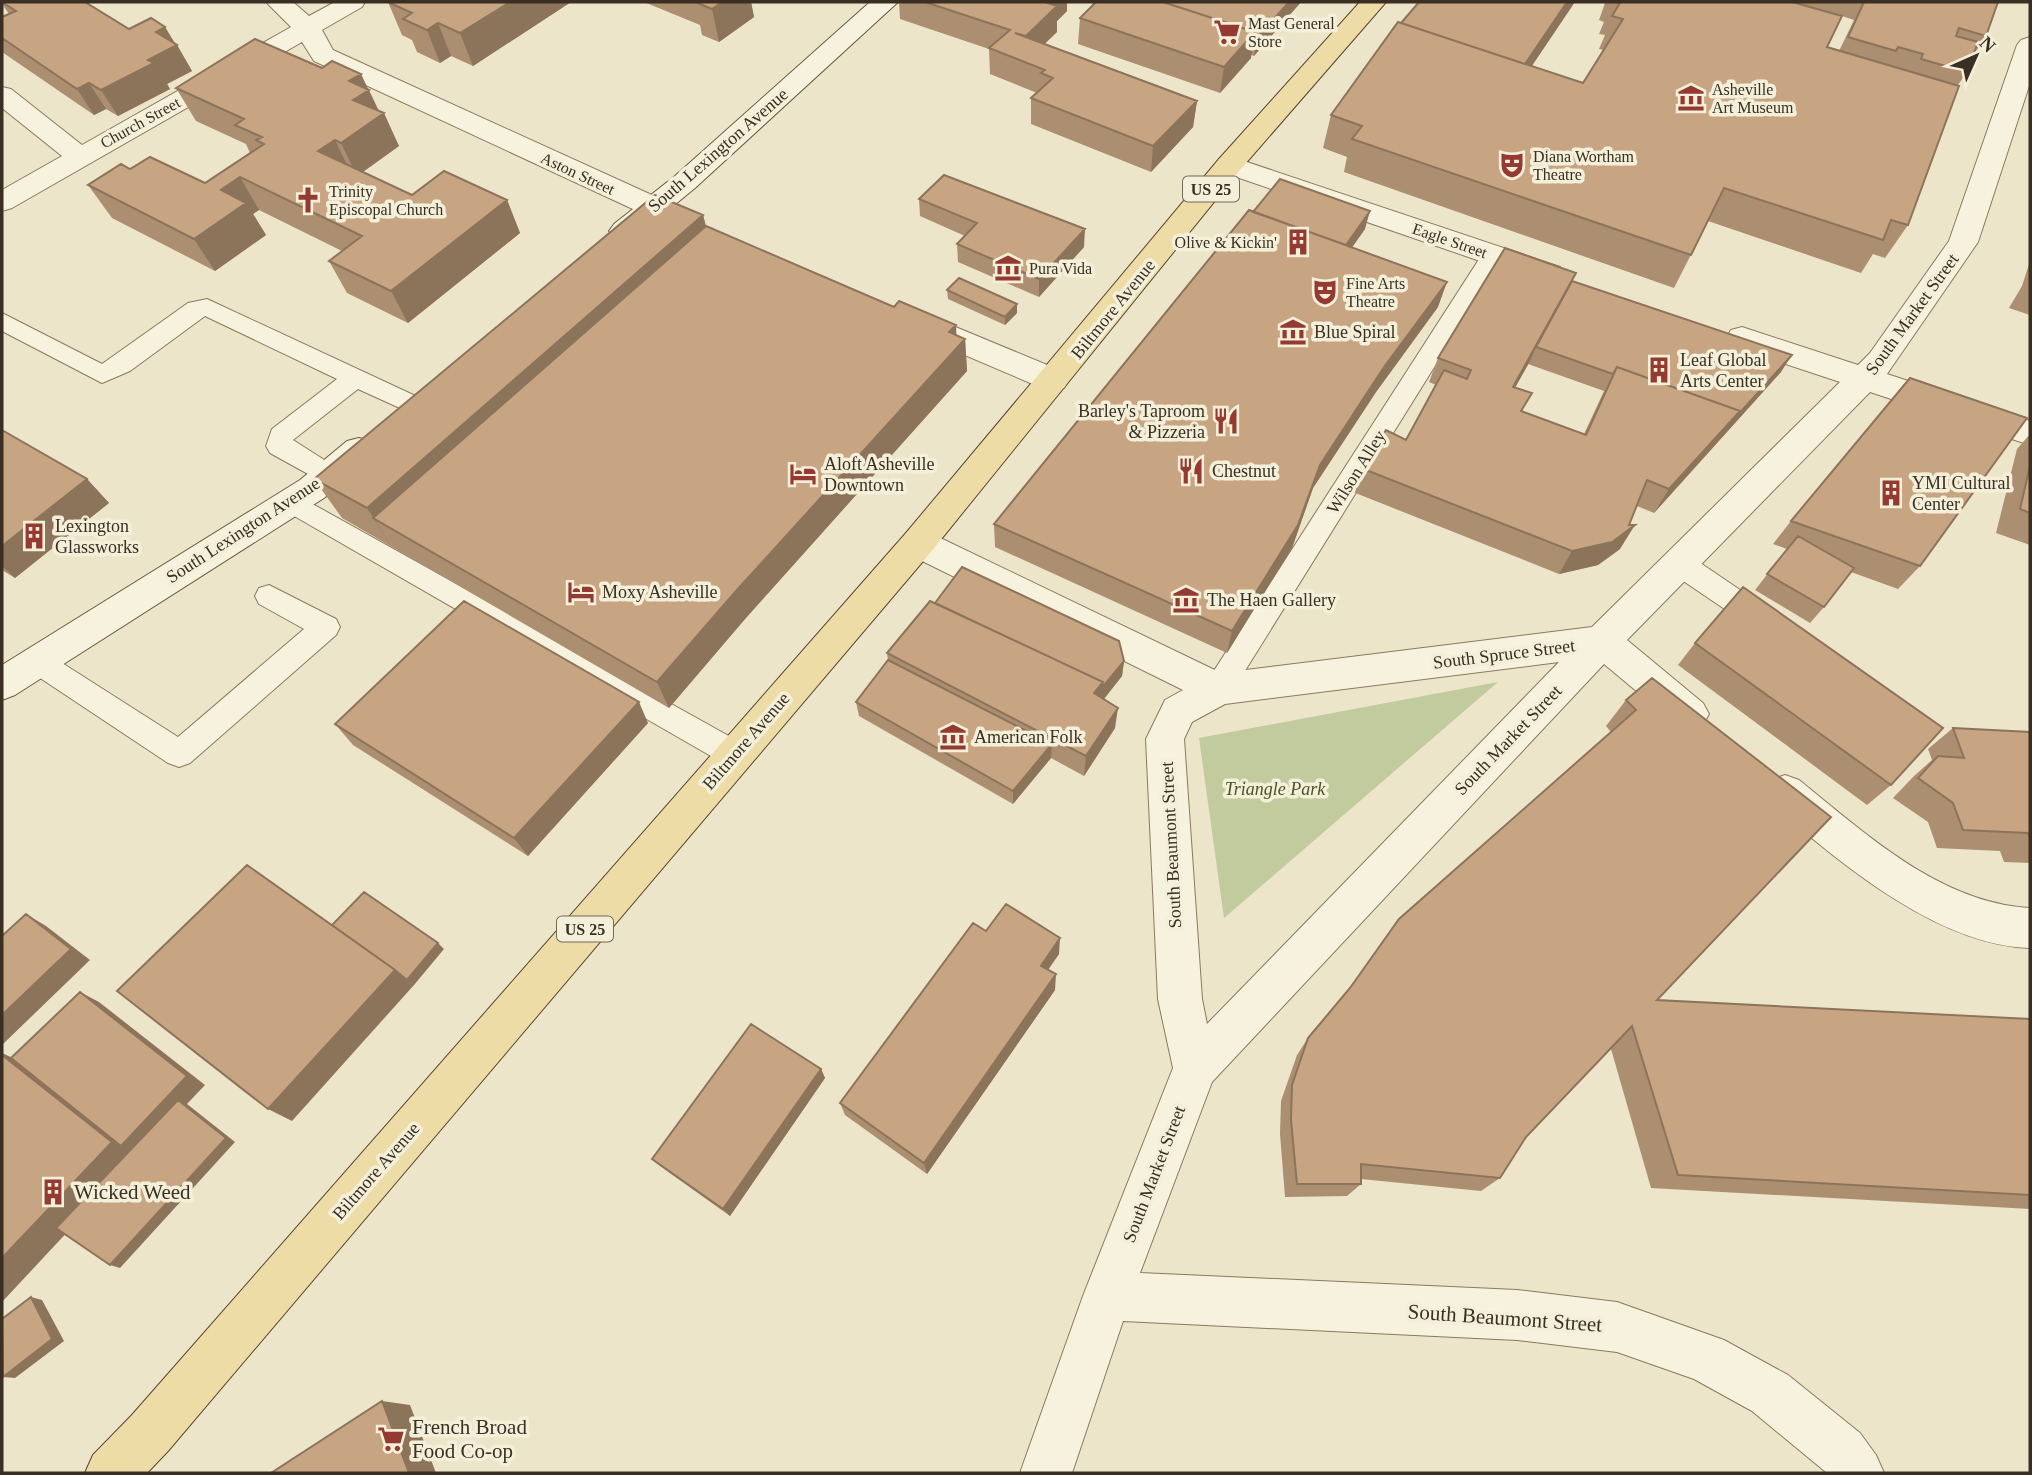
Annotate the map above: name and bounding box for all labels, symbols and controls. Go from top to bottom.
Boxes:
place label: Mast General Store [1248,15,1335,50]
supermarket icon: Mast General Store [1212,17,1242,47]
north arrow [1941,21,2011,91]
text: N [1975,32,2000,57]
place label: Asheville Art Museum [1712,81,1794,116]
museum icon: Asheville Art Museum [1676,83,1706,113]
street label: South Lexington Avenue [644,84,792,216]
street label: Church Street [97,93,184,151]
place label: Diana Wortham Theatre [1533,148,1635,183]
street label: Aston Street [538,149,618,198]
theatre icon: Diana Wortham Theatre [1497,150,1527,180]
road number: US 25 [1183,176,1239,202]
place label: Trinity Episcopal Church [329,183,443,219]
church icon: Trinity Episcopal Church [293,185,323,215]
street label: Eagle Street [1410,220,1490,262]
building icon: Olive & Kickin' [1283,227,1313,257]
place label: Olive & Kickin' [1175,234,1277,251]
street label: South Market Street [1861,249,1963,379]
museum icon: Pura Vida [993,253,1023,283]
street label: Biltmore Avenue [1067,255,1159,363]
place label: Pura Vida [1029,260,1092,277]
place label: Fine Arts Theatre [1346,275,1405,310]
theatre icon: Fine Arts Theatre [1310,277,1340,307]
museum icon: Blue Spiral [1278,317,1308,347]
place label: Blue Spiral [1314,322,1396,342]
place label: Leaf Global Arts Center [1680,350,1766,391]
building icon: Leaf Global Arts Center [1644,355,1674,385]
place label: Barley's Taproom & Pizzeria [1078,401,1205,442]
restaurant icon: Barley's Taproom & Pizzeria [1211,406,1241,436]
street label: Wilson Alley [1322,427,1390,517]
place label: Aloft Asheville Downtown [824,454,935,495]
restaurant icon: Chestnut [1176,456,1206,486]
hotel icon: Aloft Asheville Downtown [788,459,818,489]
place label: Chestnut [1212,461,1276,481]
street label: South Lexington Avenue [163,473,323,587]
place label: YMI Cultural Center [1912,473,2011,514]
building icon: YMI Cultural Center [1876,478,1906,508]
place label: Lexington Glassworks [55,516,139,557]
building icon: Lexington Glassworks [19,521,49,551]
hotel icon: Moxy Asheville [566,577,596,607]
place label: Moxy Asheville [602,582,718,602]
museum icon: The Haen Gallery [1171,585,1201,615]
place label: The Haen Gallery [1207,590,1336,610]
street label: South Spruce Street [1432,635,1576,673]
street label: South Market Street [1450,681,1566,799]
street label: Biltmore Avenue [698,688,794,794]
museum icon: American Folk [938,722,968,752]
place label: American Folk [974,727,1082,747]
street label: South Beaumont Street [1157,761,1185,929]
park label: Triangle Park [1225,779,1326,799]
road number: US 25 [557,917,613,942]
street label: South Market Street [1119,1103,1189,1245]
street label: Biltmore Avenue [328,1118,424,1224]
building icon: Wicked Weed [38,1177,68,1207]
place label: Wicked Weed [74,1180,191,1204]
street label: South Beaumont Street [1407,1299,1603,1337]
place label: French Broad Food Co-op [412,1415,527,1463]
supermarket icon: French Broad Food Co-op [376,1424,406,1454]

